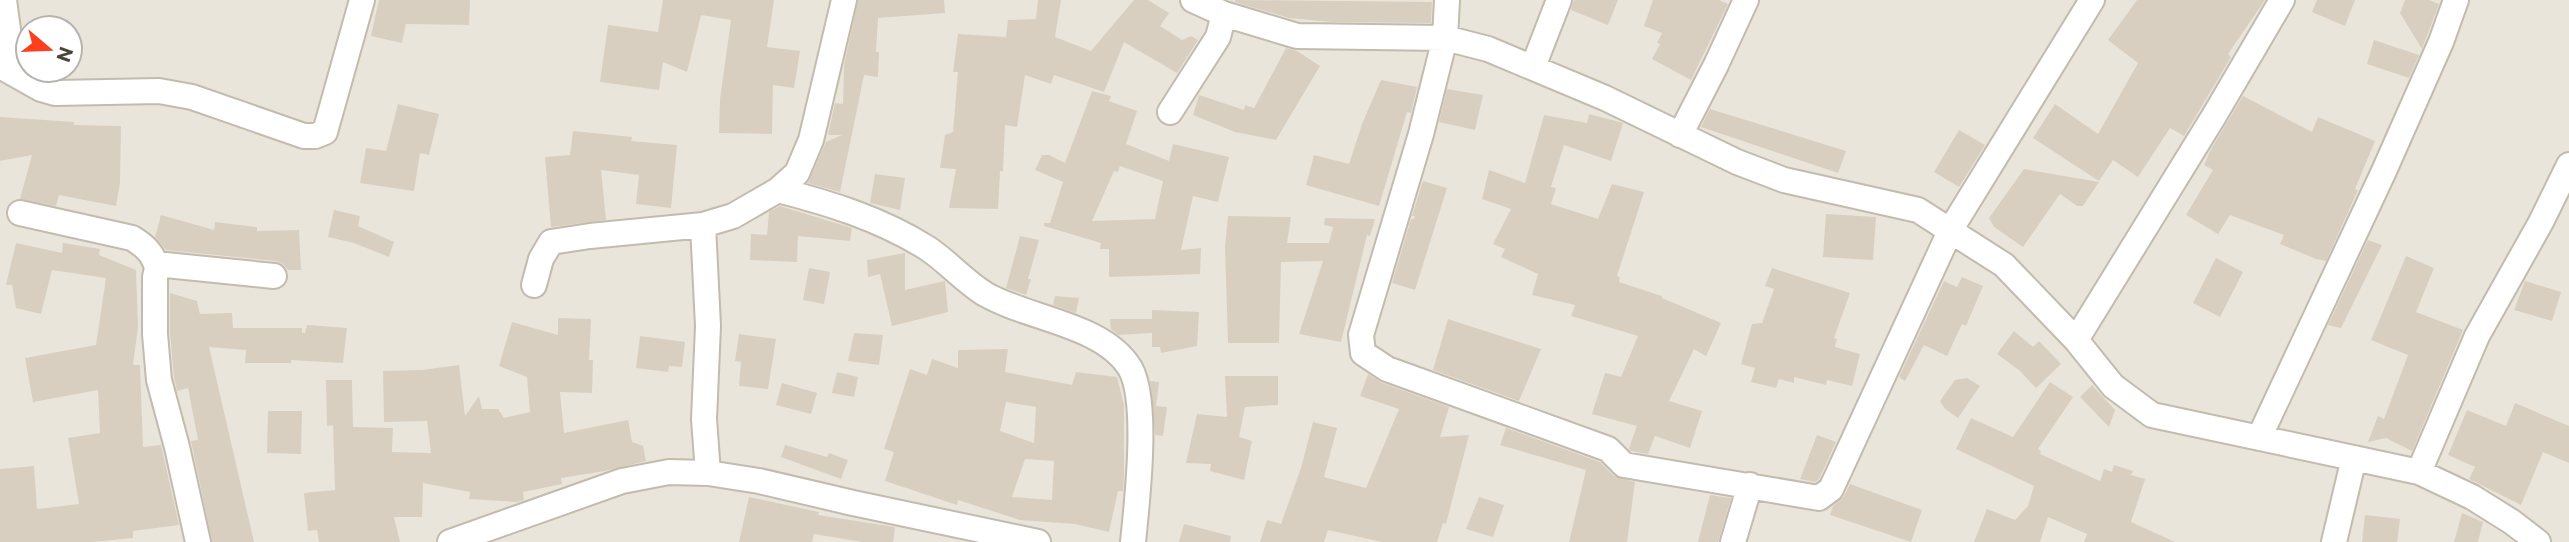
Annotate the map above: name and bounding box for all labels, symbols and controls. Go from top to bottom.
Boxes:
north arrow [14,14,84,84]
text: N [52,44,79,65]

